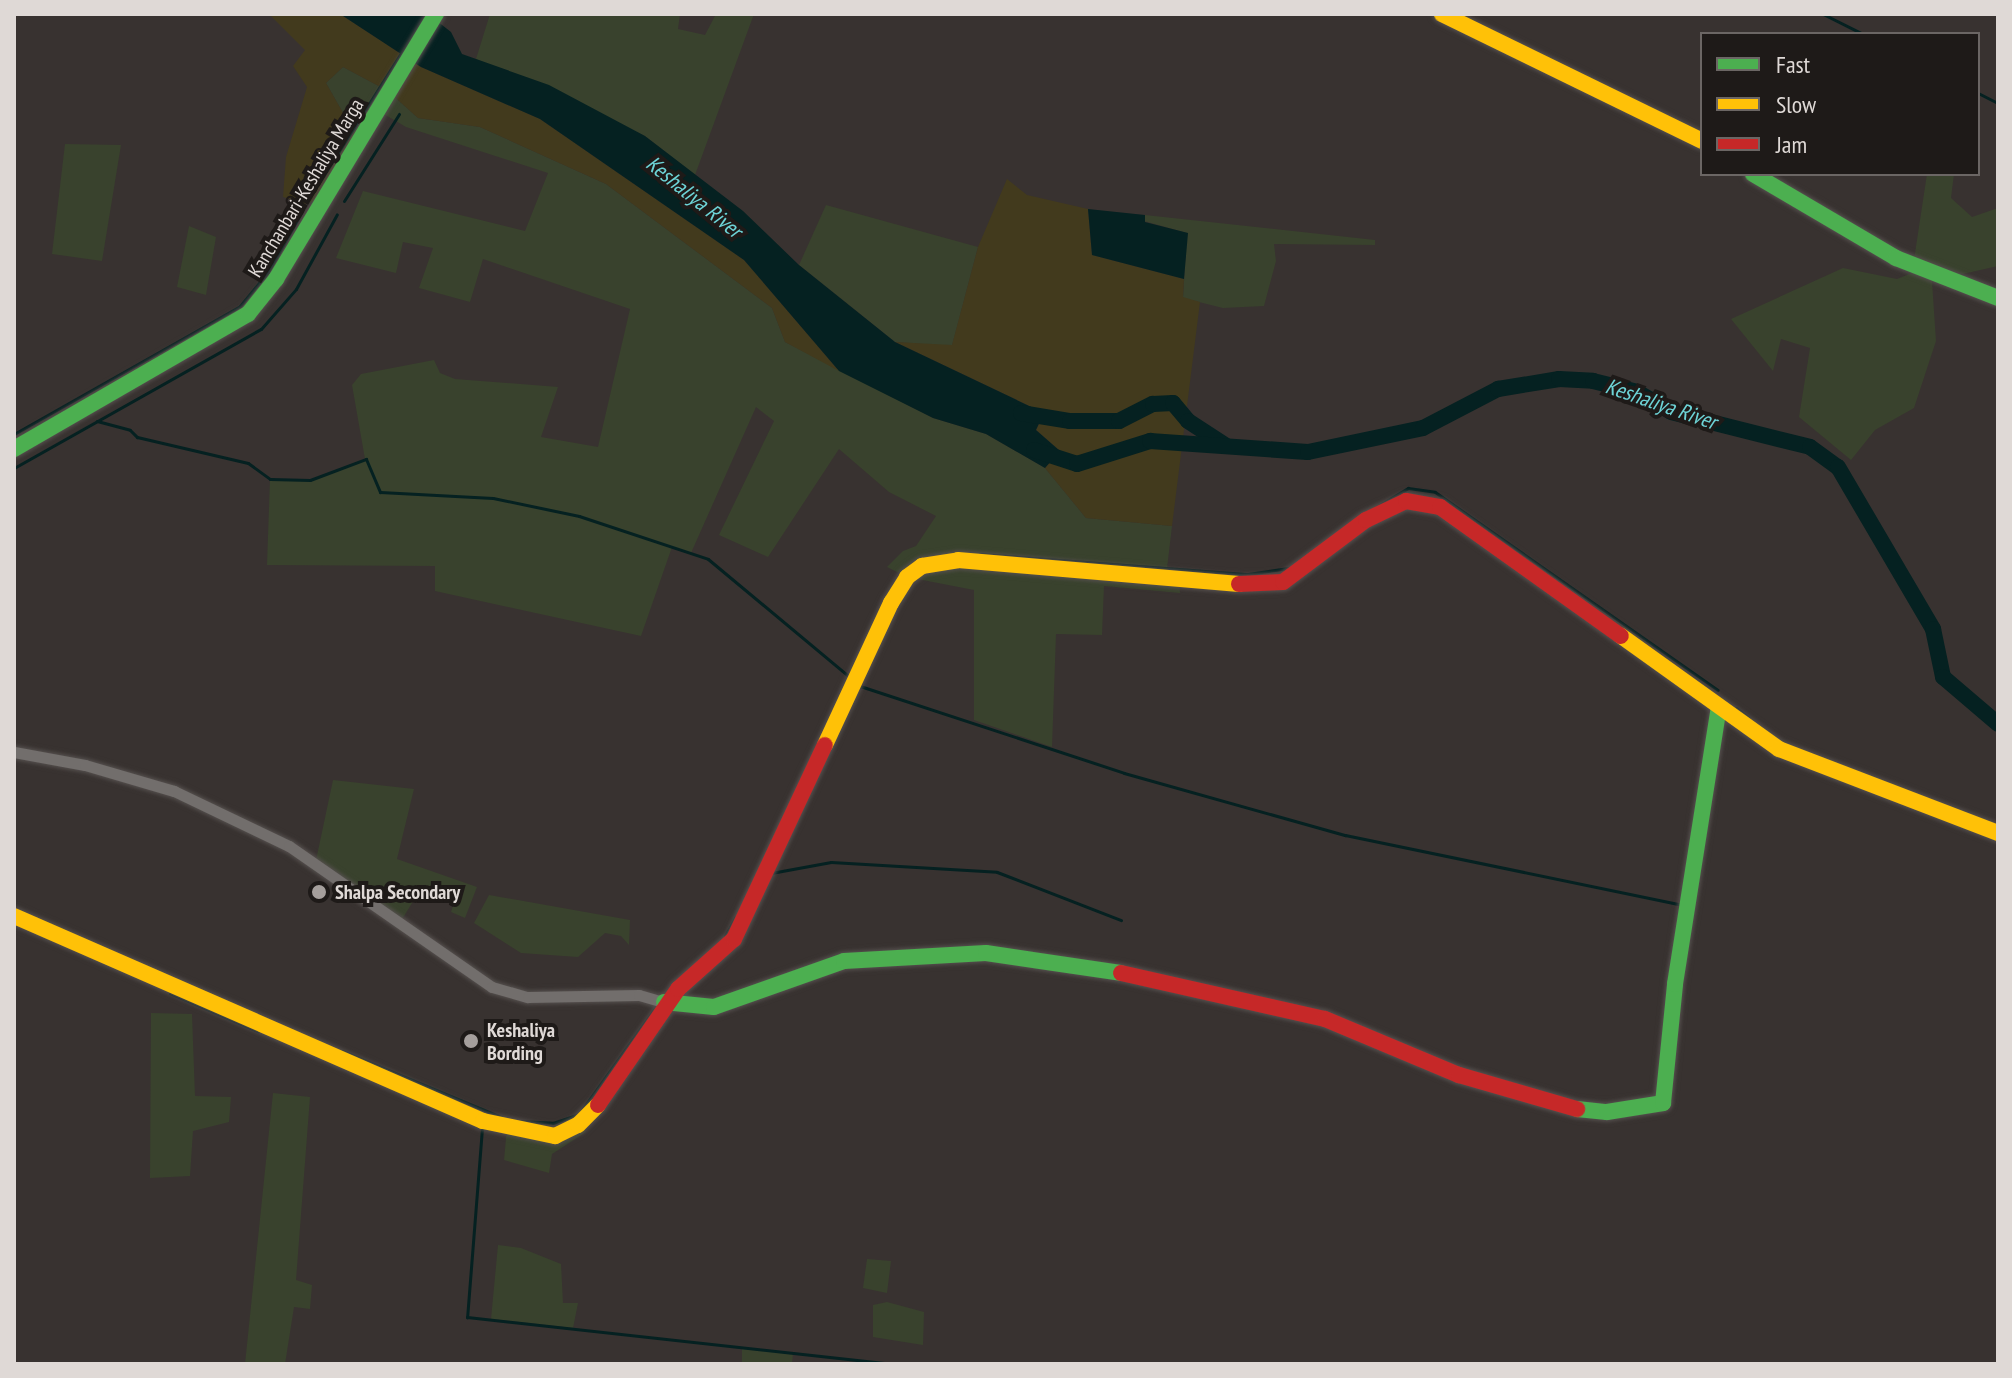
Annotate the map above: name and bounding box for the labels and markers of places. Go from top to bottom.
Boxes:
place label: Shalpa Secondary [335,880,460,904]
marker: Shalpa Secondary [310,883,328,901]
place label: Keshaliya Bording [487,1018,555,1065]
marker: Keshaliya Bording [462,1032,480,1050]

